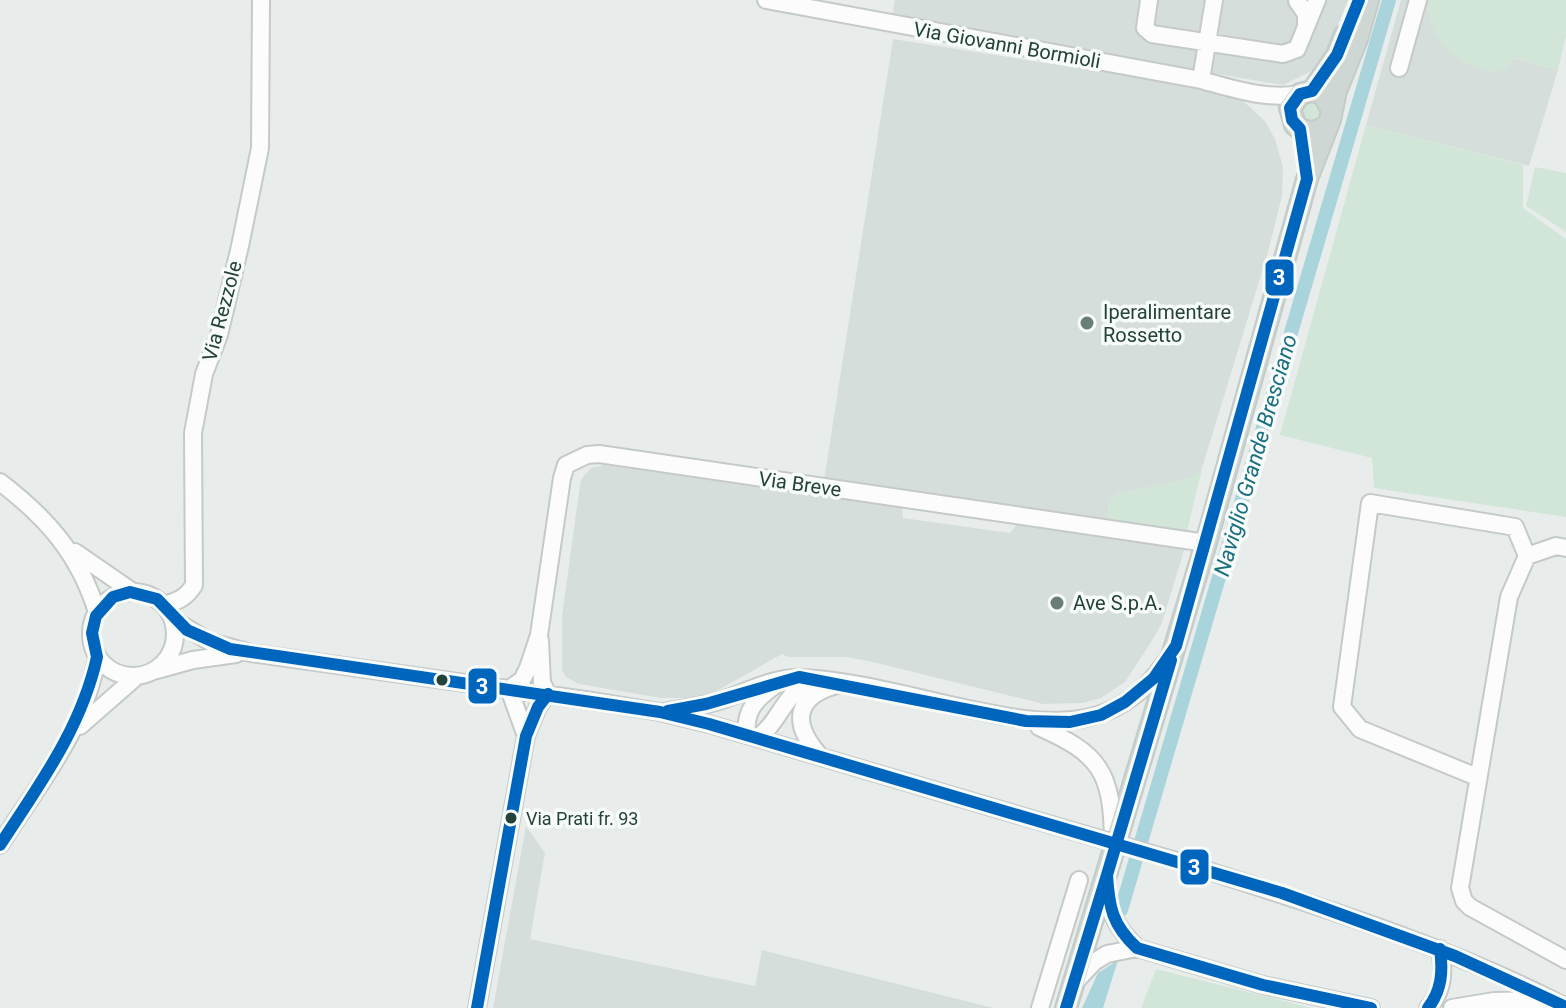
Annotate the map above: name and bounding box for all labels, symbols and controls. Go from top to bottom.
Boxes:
street label: Via Giovanni Bormioli [912,17,1102,73]
street label: Via Rezzole [197,258,247,364]
line badge: 3 [1264,258,1295,297]
text: 3 [1273,265,1285,290]
place label: Iperalimentare Rossetto [1103,300,1231,347]
marker: Iperalimentare Rossetto [1078,314,1096,332]
water label: Naviglio Grande Bresciano [1209,331,1302,579]
street label: Via Breve [757,466,843,502]
place label: Ave S.p.A. [1073,591,1163,615]
marker: Ave S.p.A. [1048,594,1066,612]
line badge: 3 [467,667,498,705]
unlabelled marker [434,672,450,688]
text: 3 [476,674,488,699]
place label: Via Prati fr. 93 [526,808,638,829]
marker: Via Prati fr. 93 [503,810,519,826]
line badge: 3 [1179,848,1210,886]
text: 3 [1188,855,1200,880]

